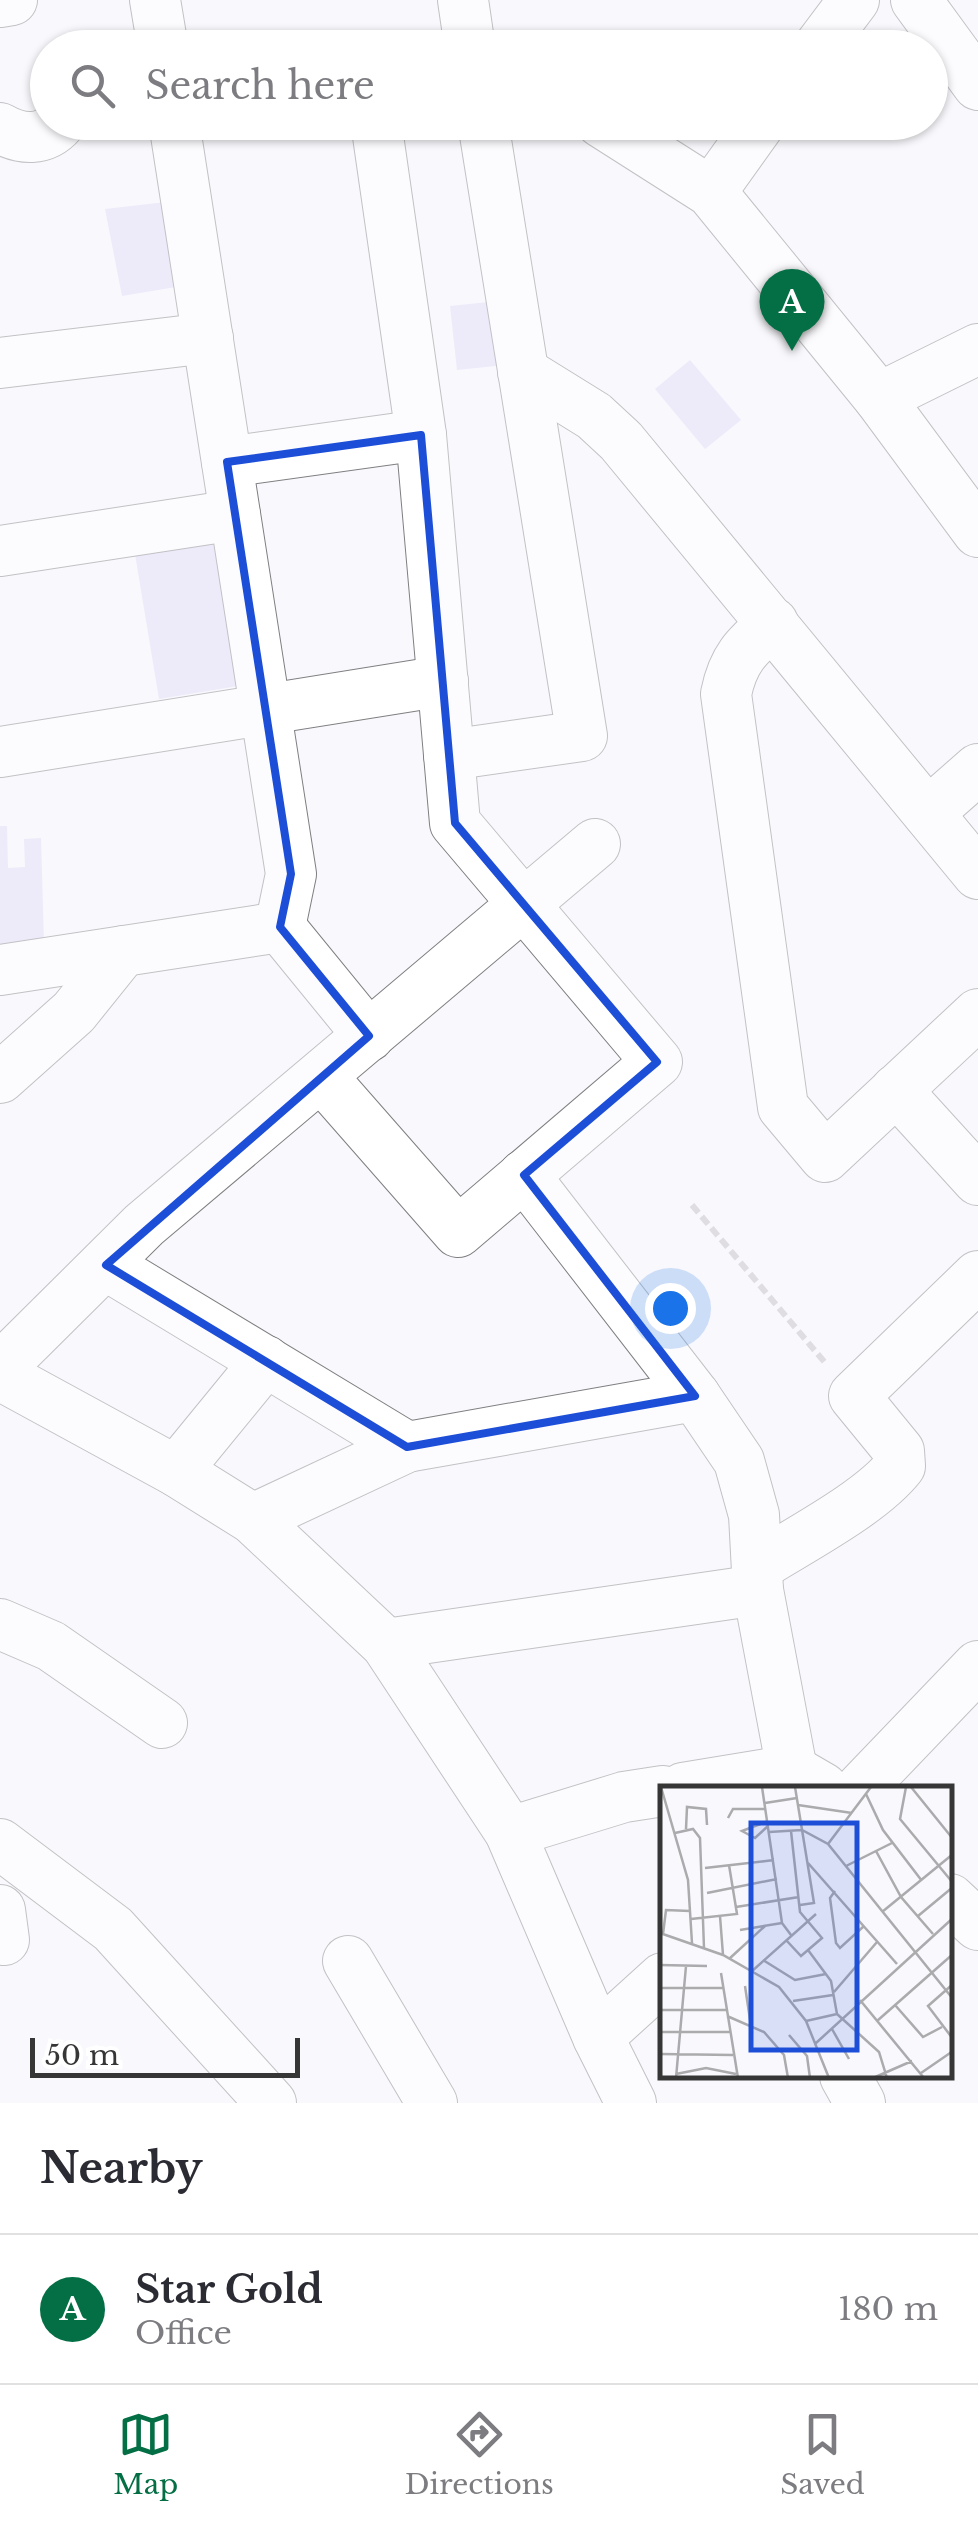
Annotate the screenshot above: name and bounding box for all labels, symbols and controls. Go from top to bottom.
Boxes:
search box [30,30,948,140]
icon: search [65,58,120,113]
text: Search here [145,62,375,109]
pin: A [760,268,824,351]
your location [645,1283,696,1334]
inset map [660,1786,953,2078]
scale bar [30,2033,300,2078]
text: 50 m [45,2038,119,2073]
text: Nearby [40,2142,203,2194]
text: Star Gold [135,2266,323,2313]
text: A [60,2289,85,2329]
text: 180 m [838,2289,938,2329]
text: Office [135,2313,232,2353]
tab: Map [113,2407,178,2502]
tab: Directions [405,2407,554,2502]
tab: Saved [780,2407,865,2502]

